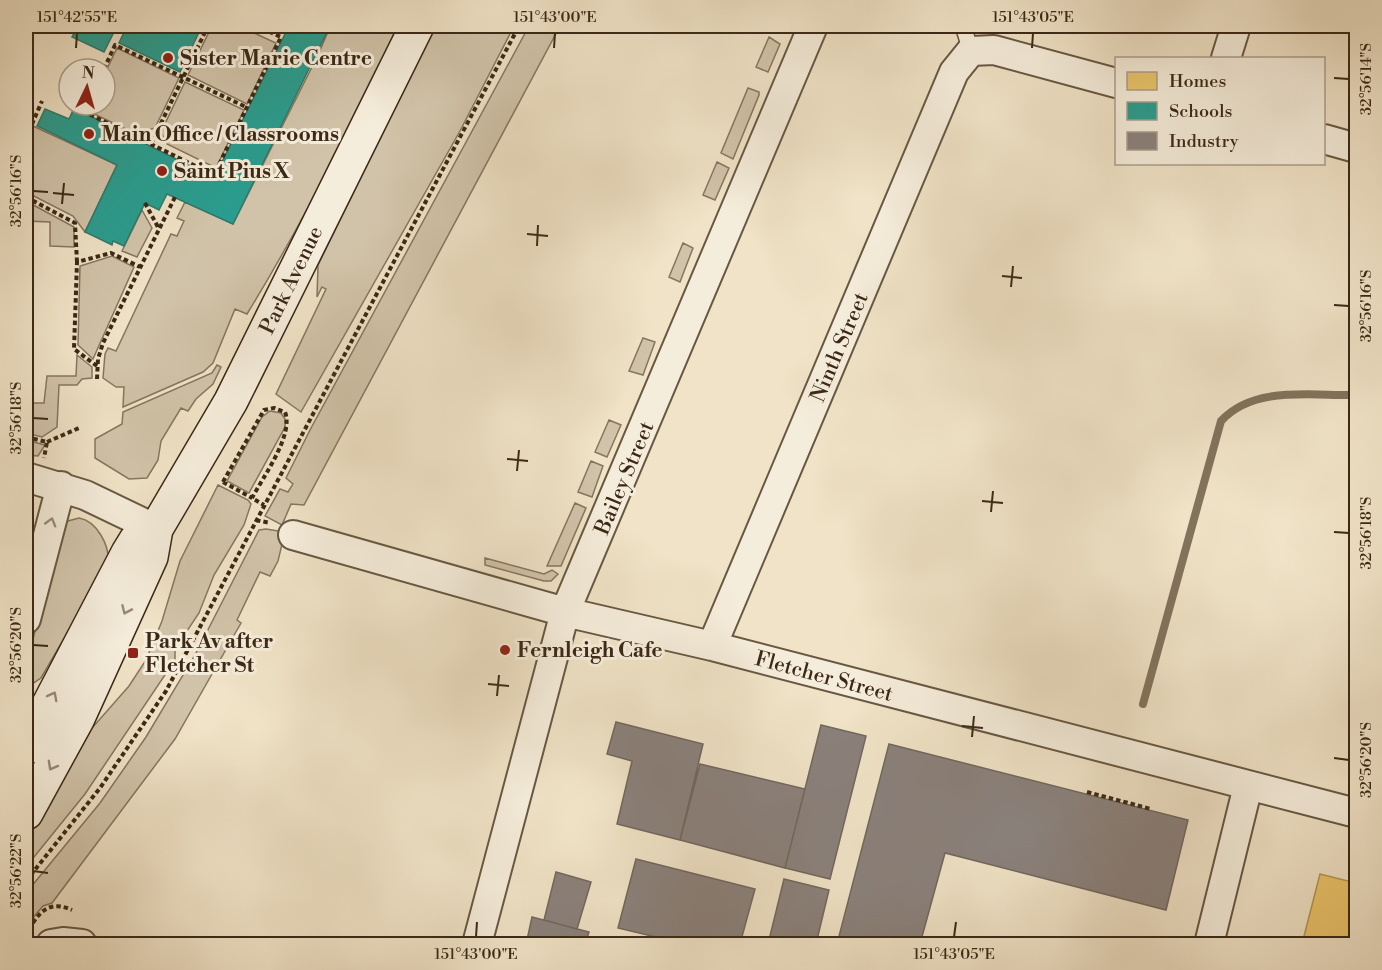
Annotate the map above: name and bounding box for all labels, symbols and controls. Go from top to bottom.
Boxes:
text: 151°42'55"E [37,8,117,27]
text: 151°43'00"E [513,8,597,27]
text: 151°43'05"E [992,8,1074,27]
text: 32°56'14"S [1357,43,1376,115]
place label: Sister Marie Centre [180,46,372,72]
marker: Sister Marie Centre [161,51,175,65]
north arrow [57,57,117,117]
legend [1115,57,1325,165]
text: N [81,63,96,84]
text: Homes [1169,70,1226,93]
text: Schools [1169,100,1233,123]
place label: Main Office / Classrooms [101,122,339,148]
marker: Main Office / Classrooms [82,127,96,141]
text: Industry [1169,130,1239,153]
text: 32°56'16"S [7,155,26,227]
place label: Saint Pius X [174,159,290,185]
marker: Saint Pius X [155,164,169,178]
street label: Park Avenue [255,222,329,339]
text: 32°56'16"S [1357,270,1376,342]
street label: Ninth Street [805,288,875,406]
text: 32°56'18"S [7,382,26,454]
street label: Bailey Street [589,417,661,540]
text: 32°56'18"S [1357,497,1376,569]
one-way arrow [44,517,56,528]
one-way arrow [121,604,133,615]
text: 32°56'20"S [7,607,26,683]
place label: Park Av after Fletcher St [145,629,273,679]
place label: Fernleigh Cafe [517,638,662,664]
marker: Fernleigh Cafe [498,643,512,657]
marker: Park Av after Fletcher St [126,646,140,660]
street label: Fletcher Street [752,646,896,708]
one-way arrow [45,691,57,702]
text: 32°56'20"S [1357,722,1376,798]
one-way arrow [48,760,59,770]
text: 32°56'22"S [7,834,26,908]
text: 151°43'00"E [434,945,518,964]
text: 151°43'05"E [913,945,995,964]

